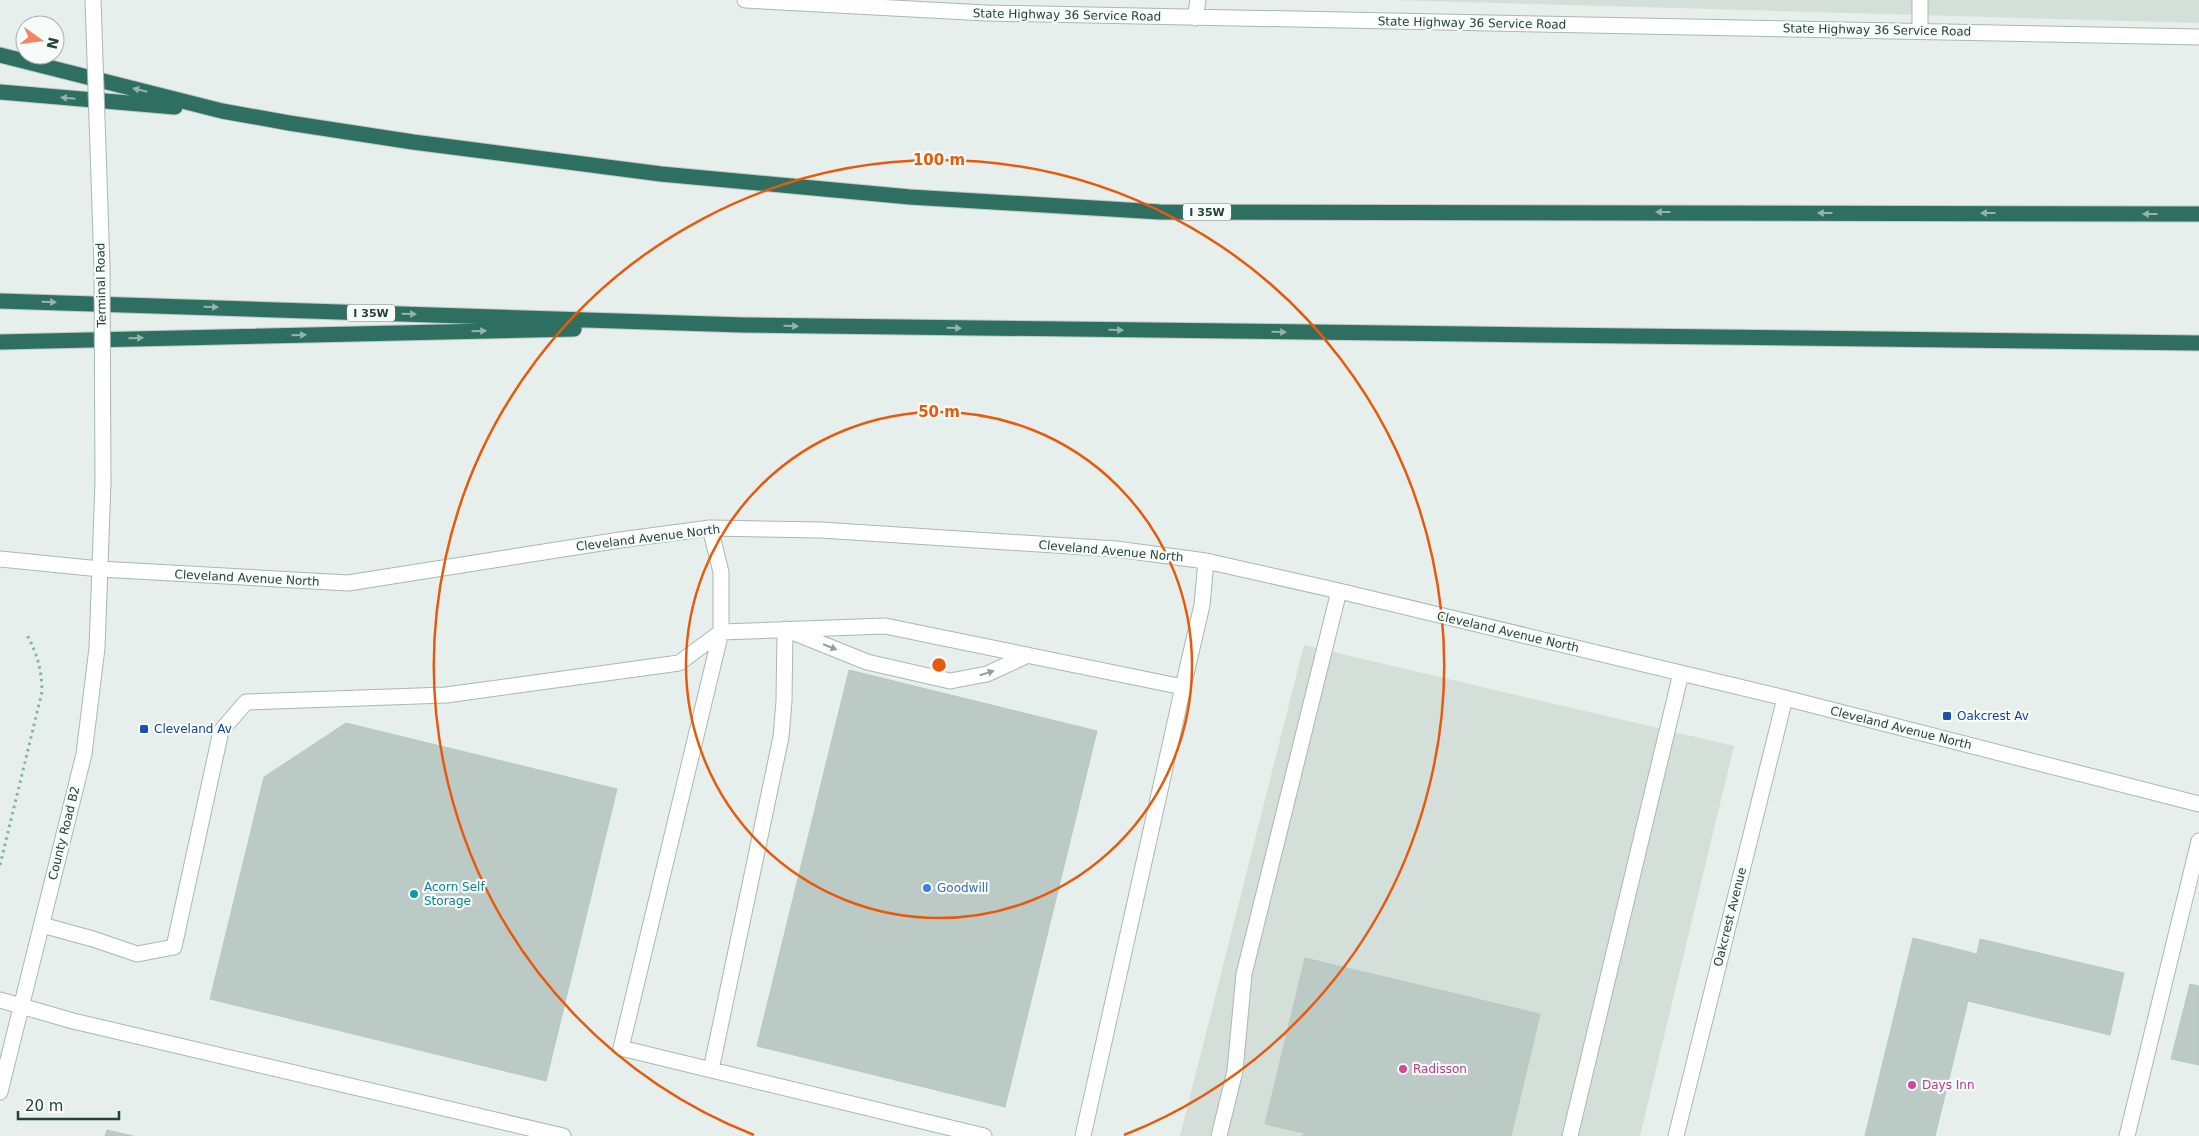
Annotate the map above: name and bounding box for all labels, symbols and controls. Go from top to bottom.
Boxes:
street label: State Highway 36 Service Road [973,6,1161,24]
street label: State Highway 36 Service Road [1378,14,1566,32]
north arrow [15,15,65,65]
street label: State Highway 36 Service Road [1783,21,1971,39]
text: N [43,36,62,51]
one-way arrow [133,86,148,94]
one-way arrow [60,93,76,101]
text: 100 m [913,151,965,169]
road number: I 35W [1183,203,1231,220]
one-way arrow [1655,208,1671,216]
one-way arrow [1817,209,1833,217]
one-way arrow [1980,209,1996,217]
one-way arrow [2142,209,2158,217]
street label: Terminal Road [93,243,109,328]
one-way arrow [41,298,57,306]
one-way arrow [203,304,219,312]
road number: I 35W [347,304,395,322]
one-way arrow [401,310,417,318]
one-way arrow [784,322,800,330]
one-way arrow [946,324,962,332]
one-way arrow [1108,326,1124,334]
one-way arrow [471,327,487,335]
one-way arrow [1271,328,1287,336]
one-way arrow [291,331,307,339]
one-way arrow [128,334,144,342]
text: 50 m [918,403,960,421]
street label: Cleveland Avenue North [575,522,721,554]
street label: Cleveland Avenue North [1038,538,1184,564]
street label: Cleveland Avenue North [174,567,320,589]
street label: Cleveland Avenue North [1436,609,1580,655]
one-way arrow [823,643,838,651]
centre of rings [930,656,948,674]
one-way arrow [979,669,994,676]
street label: Cleveland Avenue North [1829,704,1973,752]
place label: Oakcrest Av [1957,709,2029,723]
marker: Oakcrest Av [1941,710,1953,722]
place label: Cleveland Av [154,722,232,736]
marker: Cleveland Av [138,723,150,735]
street label: County Road B2 [46,785,82,881]
street label: Oakcrest Avenue [1711,866,1749,968]
place label: Acorn Self Storage [424,880,485,908]
place label: Goodwill [937,881,988,895]
marker: Goodwill [921,882,933,894]
marker: Acorn Self Storage [408,888,420,900]
place label: Radisson [1413,1062,1467,1076]
marker: Radisson [1397,1063,1409,1075]
place label: Days Inn [1922,1078,1975,1092]
marker: Days Inn [1906,1079,1918,1091]
scale bar [18,1088,119,1120]
text: 20 m [25,1097,63,1115]

